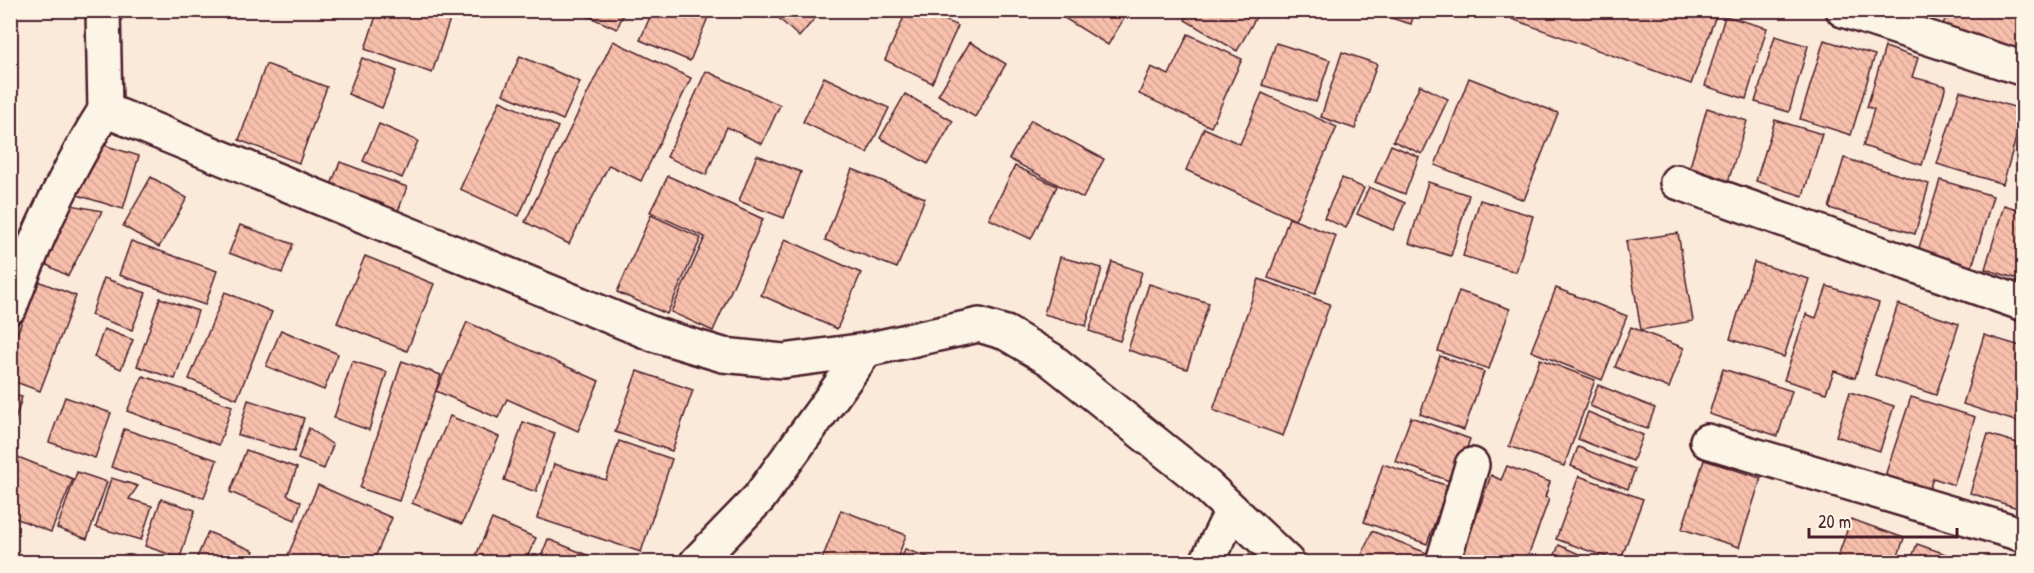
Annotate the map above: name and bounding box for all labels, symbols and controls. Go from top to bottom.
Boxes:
scale bar [1809,501,1958,539]
text: 20 m [1818,509,1851,534]

